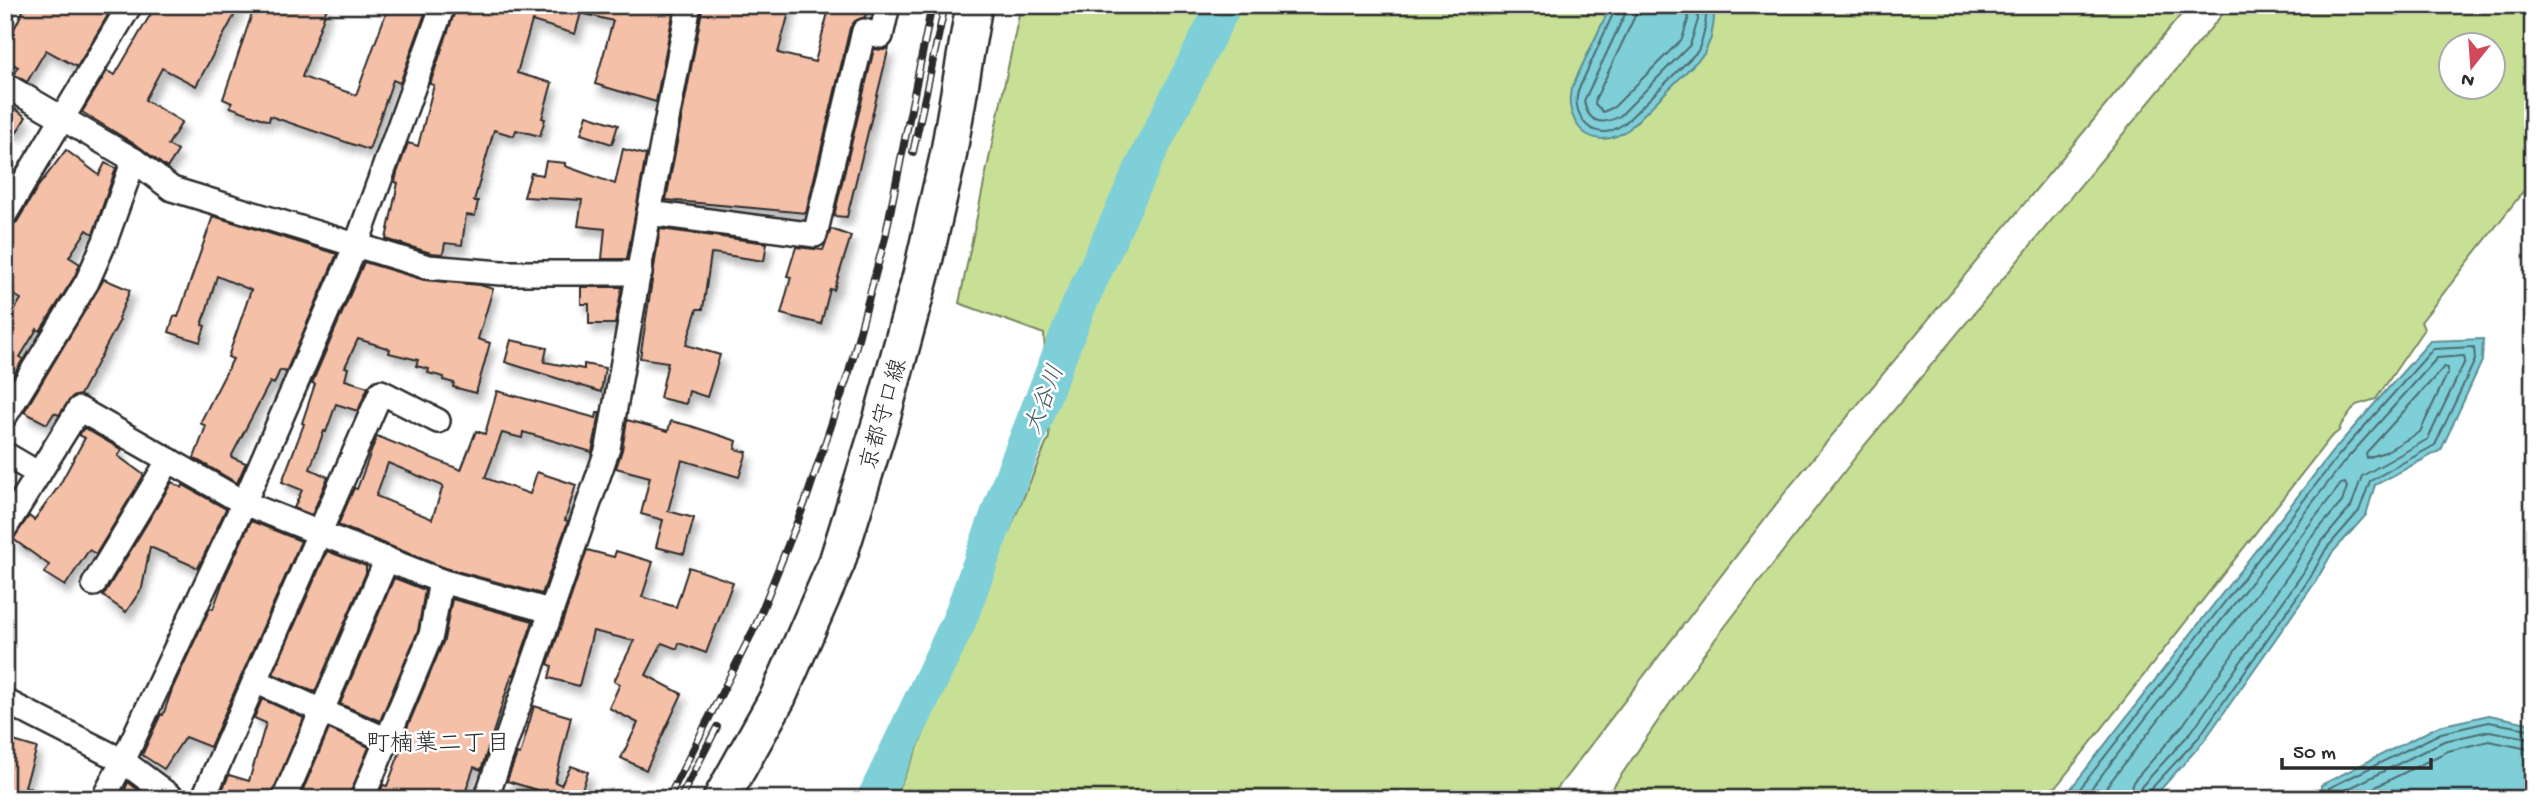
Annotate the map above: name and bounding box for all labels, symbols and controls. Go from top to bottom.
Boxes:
north arrow [2436,32,2506,102]
text: N [2459,66,2477,92]
street label: 京都守口線 [856,356,914,474]
water label: 大谷川 [1020,361,1073,439]
scale bar [2282,727,2431,771]
district label: 町楠葉二丁目 [366,730,510,760]
text: 50 m [2293,742,2336,767]

